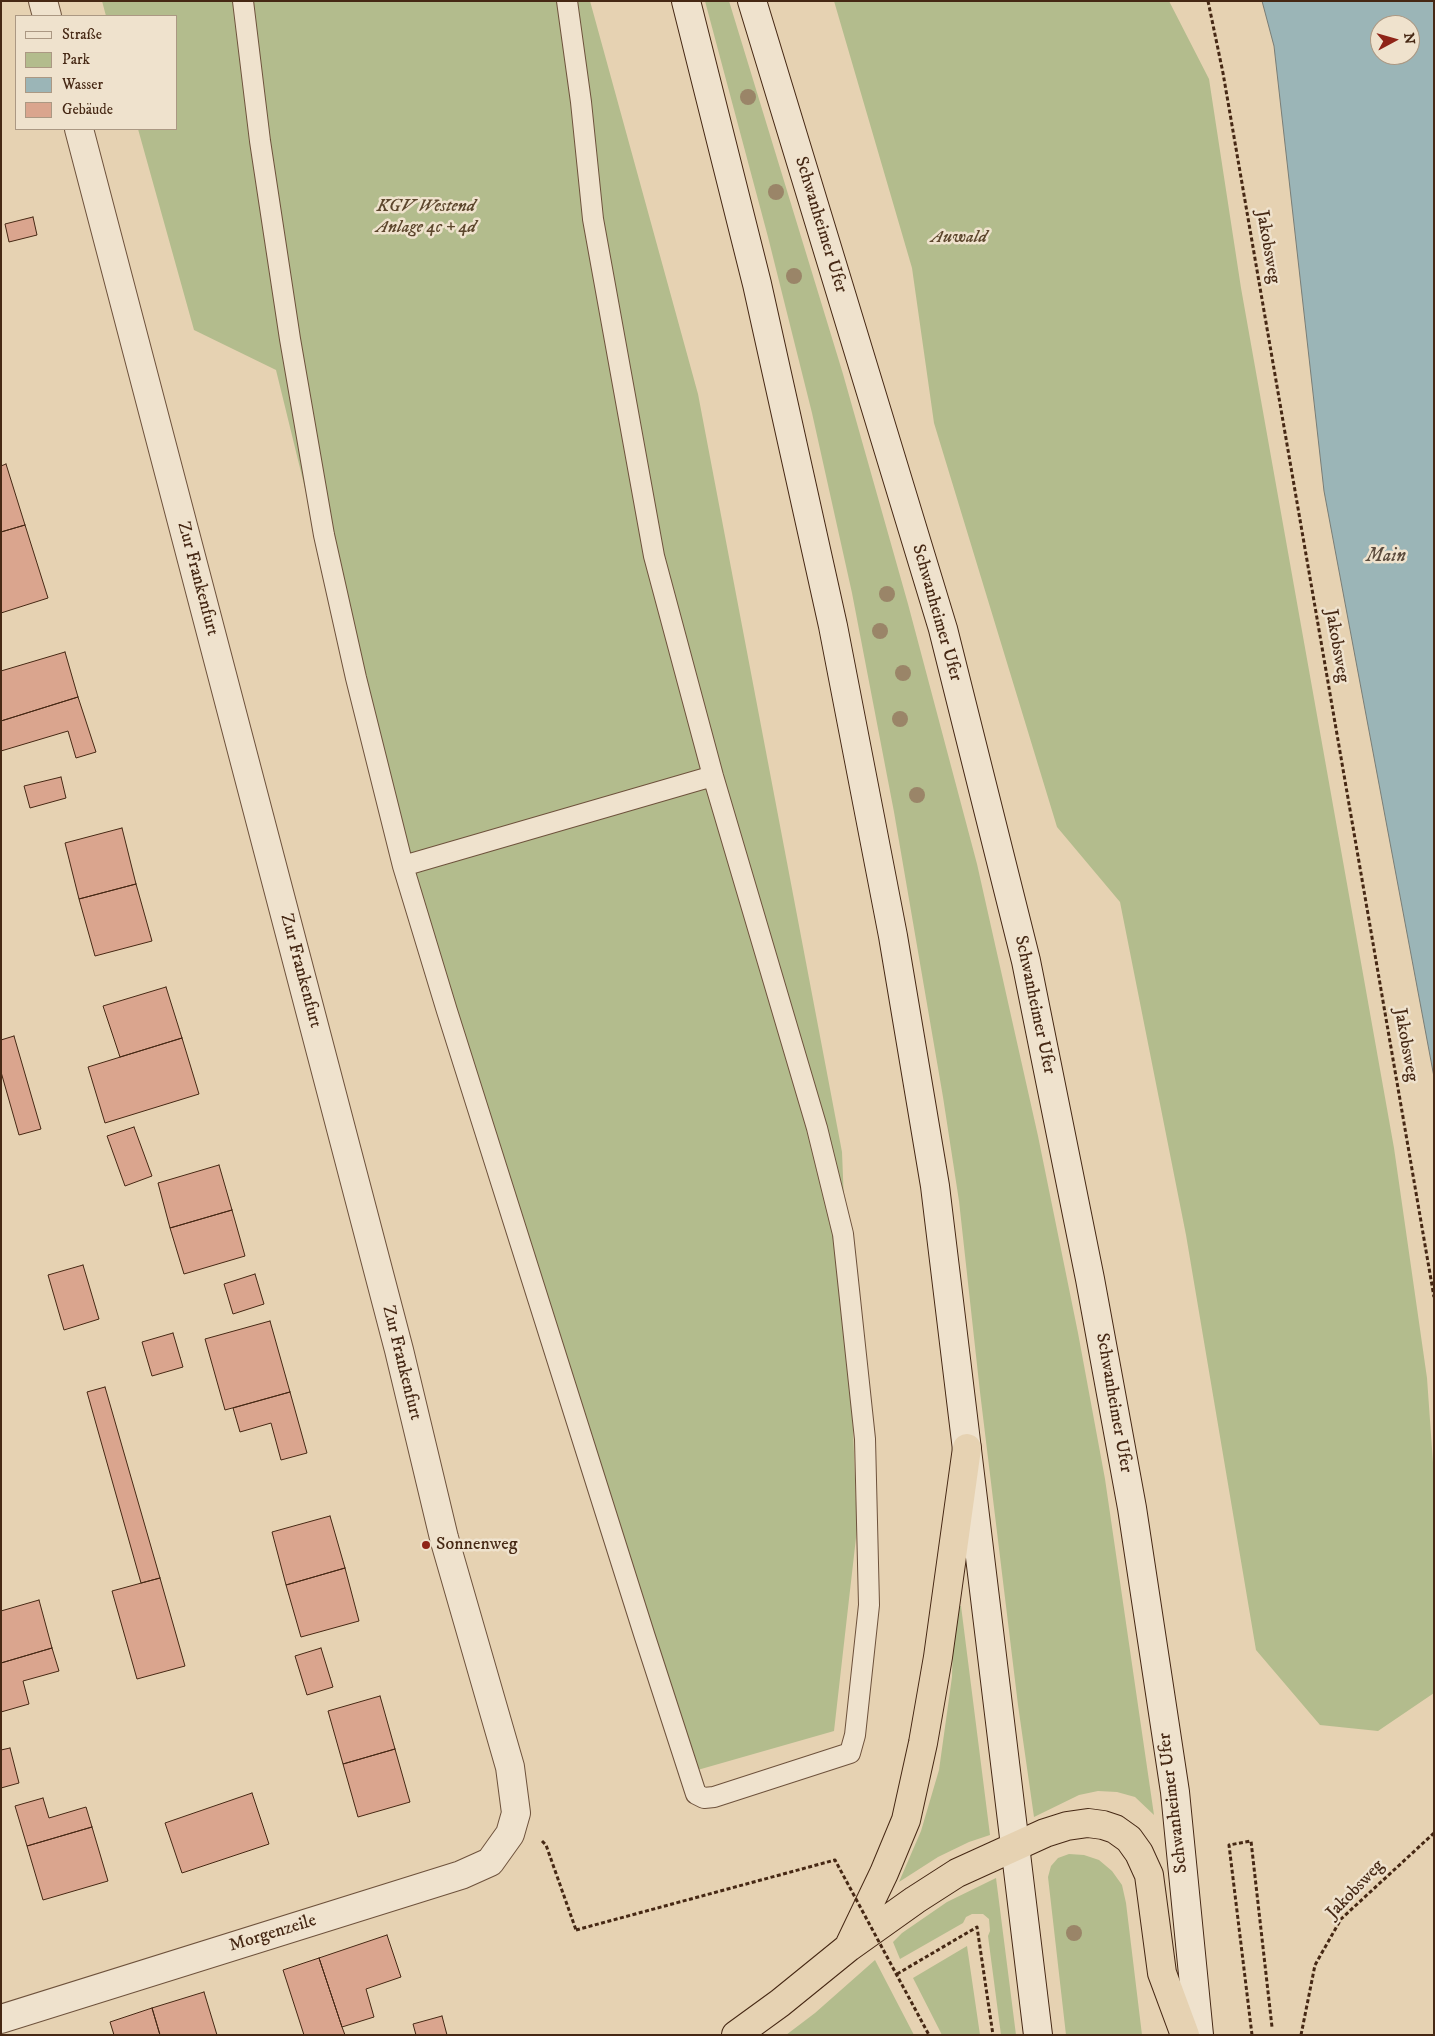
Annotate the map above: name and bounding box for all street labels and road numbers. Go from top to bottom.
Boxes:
street label: Schwanheimer Ufer [789,154,851,296]
street label: Jakobsweg [1250,209,1284,285]
street label: Zur Frankenfurt [171,520,223,638]
street label: Schwanheimer Ufer [906,542,966,684]
street label: Jakobsweg [1319,608,1353,684]
street label: Zur Frankenfurt [274,912,326,1030]
street label: Schwanheimer Ufer [1009,934,1059,1076]
street label: Jakobsweg [1388,1007,1422,1083]
street label: Zur Frankenfurt [376,1304,426,1422]
street label: Schwanheimer Ufer [1090,1332,1136,1474]
street label: Schwanheimer Ufer [1155,1732,1193,1874]
street label: Jakobsweg [1322,1856,1390,1924]
street label: Morgenzeile [227,1911,319,1957]

